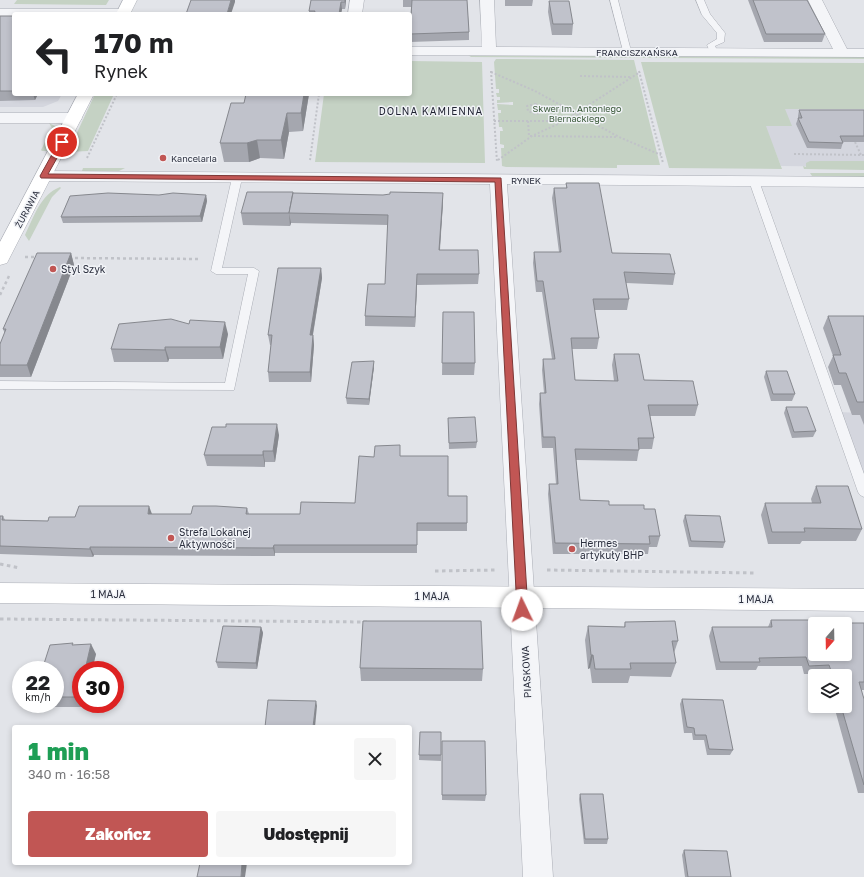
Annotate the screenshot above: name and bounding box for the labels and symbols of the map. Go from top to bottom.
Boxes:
street label: FRANCISZKAŃSKA [596,47,678,58]
park label: Skwer im. Antoniego Biernackiego [532,103,622,124]
district label: DOLNA KAMIENNA [379,105,483,117]
pin [45,125,79,159]
marker: Kancelaria [158,153,168,163]
place label: Kancelaria [171,153,217,164]
street label: RYNEK [511,175,541,186]
street label: ŻURAWIA [13,188,41,230]
place label: Styl Szyk [61,263,106,275]
marker: Styl Szyk [48,264,58,274]
place label: Strefa Lokalnej Aktywności [179,526,251,550]
marker: Strefa Lokalnej Aktywności [166,533,176,543]
place label: Hermes artykuły BHP [580,537,644,561]
marker: Hermes artykuły BHP [567,544,577,554]
street label: 1 MAJA [91,588,126,600]
position arrow [501,589,543,631]
street label: 1 MAJA [415,590,450,602]
street label: 1 MAJA [739,593,774,605]
north arrow [808,617,852,661]
street label: PIASKOWA [519,645,533,698]
speed limit sign: 30 [72,661,124,713]

